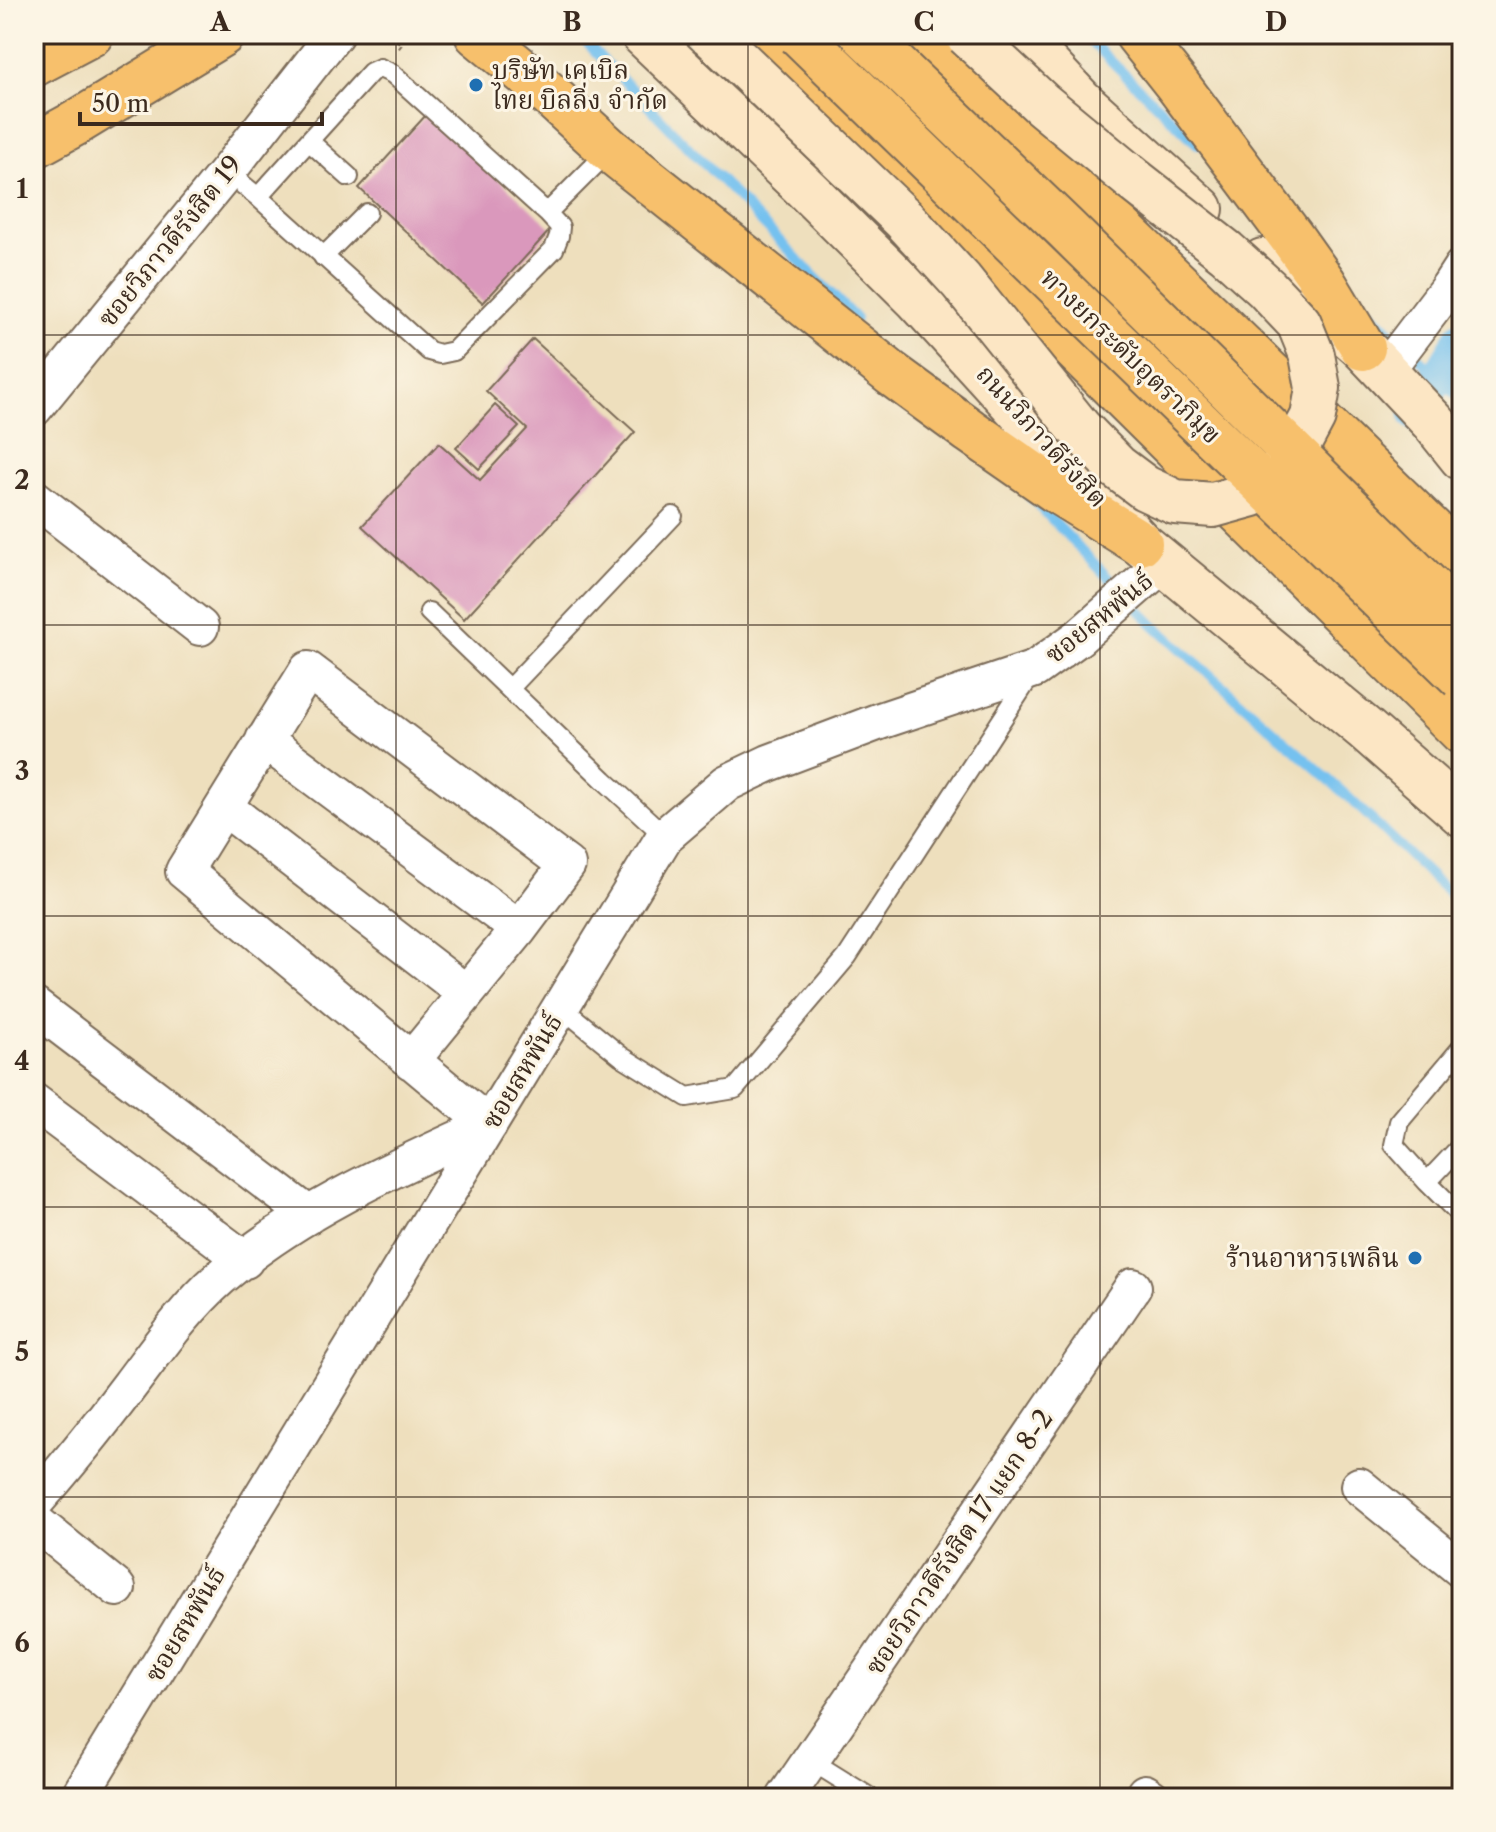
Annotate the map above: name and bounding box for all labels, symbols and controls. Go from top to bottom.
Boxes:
text: A [209,6,231,38]
text: B [562,6,582,38]
text: C [914,6,934,38]
text: D [1265,6,1287,38]
place label: บริษัท เคเบิล ไทย บิลลิ่ง จำกัด [490,54,668,116]
scale bar [80,76,322,126]
marker: บริษัท เคเบิล ไทย บิลลิ่ง จำกัด [467,76,485,94]
text: 50 m [92,89,149,118]
street label: ซอยวิภาวดีรังสิต 19 [91,149,249,333]
text: 1 [16,173,28,205]
street label: ทางยกระดับอุตราภิมุข [1033,262,1228,452]
street label: ถนนวิภาวดีรังสิต [970,358,1114,514]
text: 2 [14,464,30,496]
street label: ซอยสหพันธ์ [1039,564,1159,670]
text: 3 [15,755,29,787]
street label: ซอยสหพันธ์ [475,1007,569,1135]
text: 4 [14,1045,30,1077]
place label: ร้านอาหารเพลิน [1226,1242,1399,1274]
marker: ร้านอาหารเพลิน [1406,1249,1424,1267]
text: 5 [15,1336,29,1368]
street label: ซอยวิภาวดีรังสิต 17 แยก 8-2 [858,1403,1060,1681]
street label: ซอยสหพันธ์ [138,1560,232,1688]
text: 6 [14,1627,30,1659]

